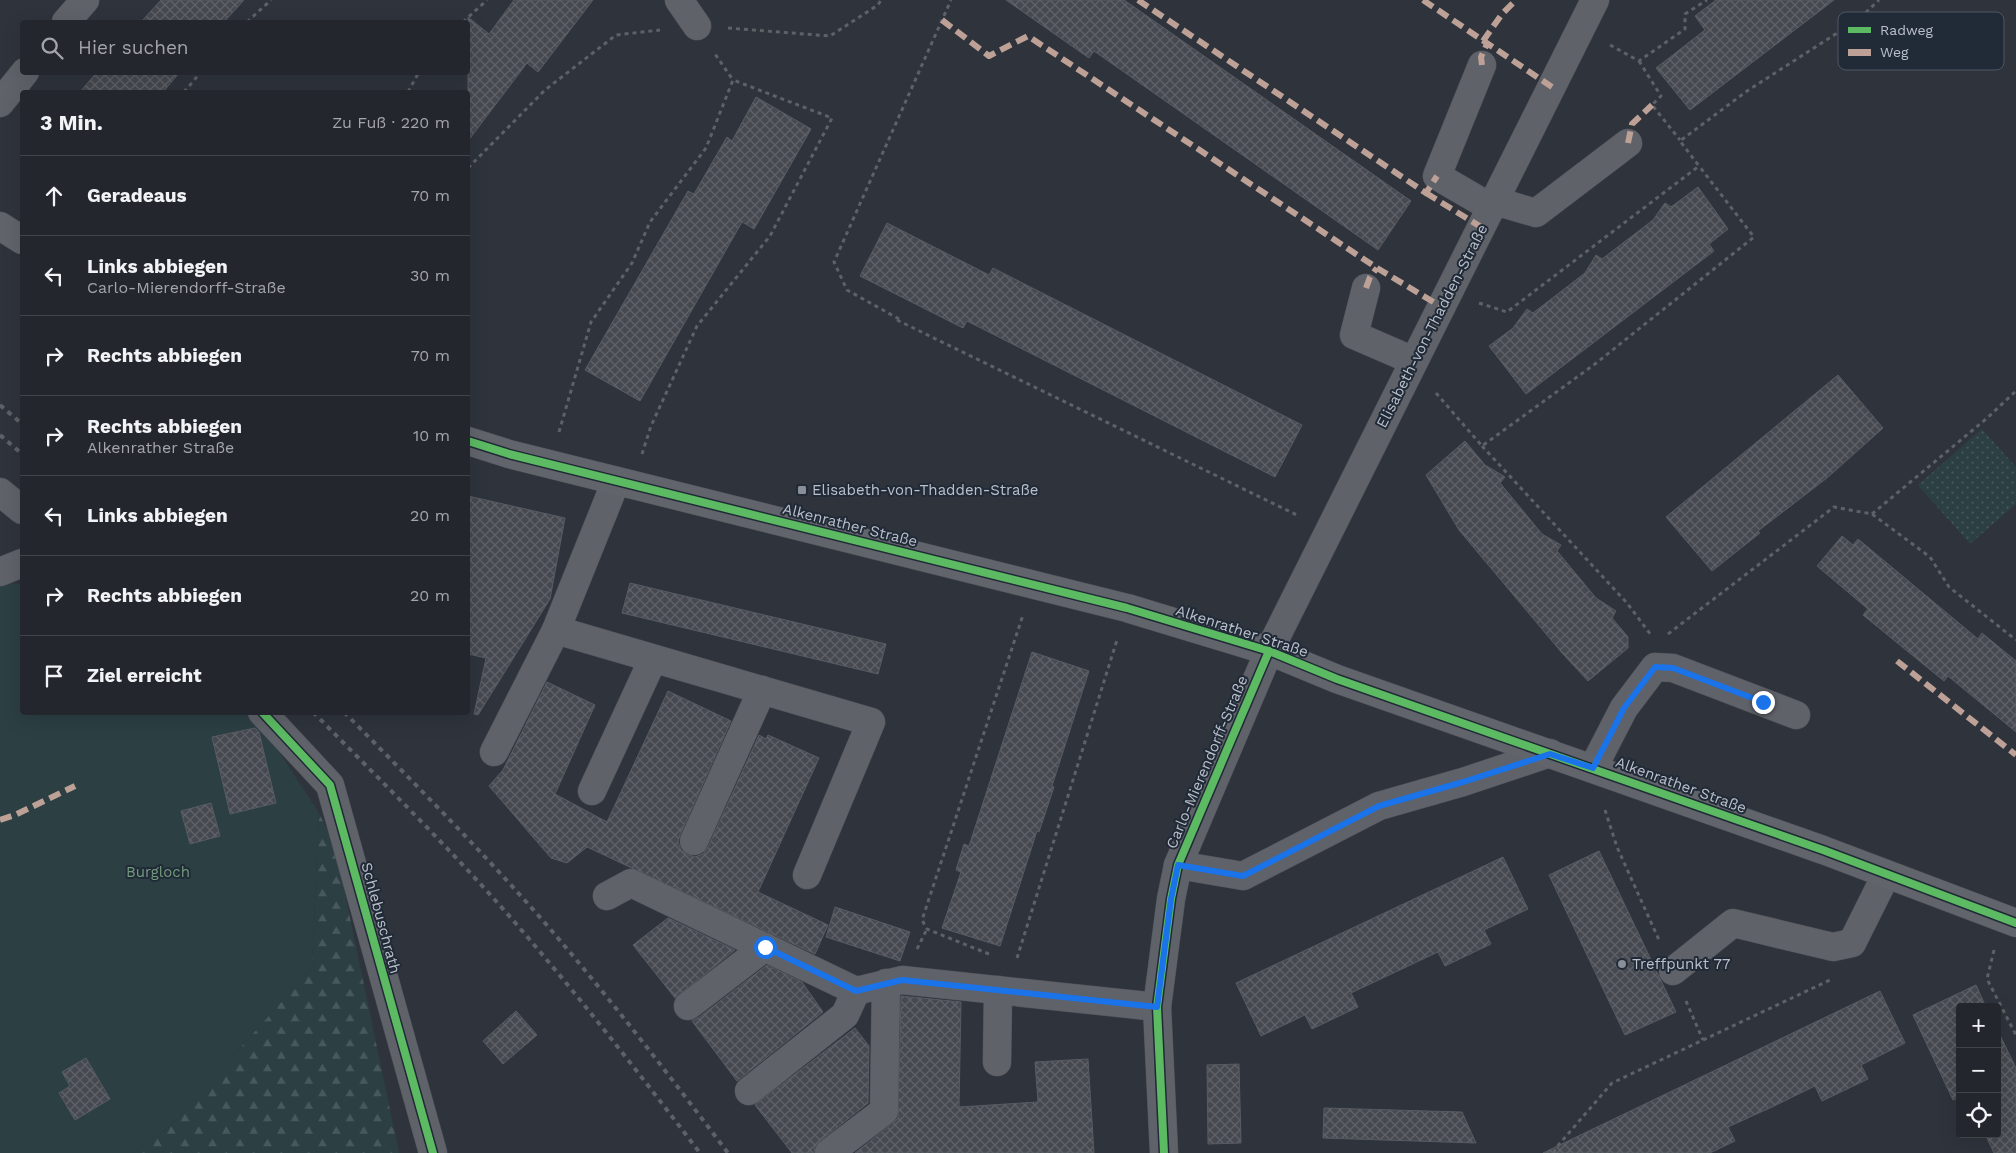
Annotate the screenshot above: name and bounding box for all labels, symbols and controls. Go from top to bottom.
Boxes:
legend [1838,12,2004,70]
search box [20,20,470,75]
text: Radweg [1880,22,1934,38]
icon: search [38,34,66,62]
text: Hier suchen [78,36,189,59]
text: Weg [1880,44,1909,60]
text: 3 Min. [40,110,103,135]
text: Zu Fuß · 220 m [332,113,450,132]
icon: ahead [40,182,68,210]
text: Geradeaus [87,184,187,207]
text: 70 m [411,186,450,205]
street label: Elisabeth-von-Thadden-Straße [1373,221,1491,431]
text: Links abbiegen [87,255,228,278]
icon: left [40,262,68,290]
text: 30 m [410,266,450,285]
text: Carlo-Mierendorff-Straße [87,278,286,297]
icon: right [40,342,68,370]
text: Rechts abbiegen [87,344,242,367]
text: 70 m [411,346,450,365]
text: Rechts abbiegen [87,415,242,438]
icon: right [40,422,68,450]
text: 10 m [413,426,450,445]
text: Alkenrather Straße [87,438,234,457]
place label: Elisabeth-von-Thadden-Straße [812,481,1038,499]
marker: Elisabeth-von-Thadden-Straße [796,484,808,496]
street label: Alkenrather Straße [781,500,919,550]
icon: left [40,502,68,530]
text: Links abbiegen [87,504,228,527]
text: 20 m [410,506,450,525]
icon: right [40,582,68,610]
text: Rechts abbiegen [87,584,242,607]
text: 20 m [410,586,450,605]
street label: Alkenrather Straße [1174,601,1310,661]
icon: arrive [40,662,68,690]
text: Ziel erreicht [87,664,202,687]
street label: Carlo-Mierendorff-Straße [1162,673,1252,851]
route end [1752,691,1775,714]
street label: Alkenrather Straße [1613,753,1749,817]
street label: Schlebuschrath [357,860,405,976]
park label: Burgloch [126,863,190,881]
route start [754,936,777,959]
place label: Treffpunkt 77 [1632,955,1730,973]
marker: Treffpunkt 77 [1616,958,1628,970]
map controls [1956,1003,2001,1138]
button: + [1956,1003,2001,1048]
button: − [1956,1048,2001,1093]
button: locate [1956,1093,2001,1138]

